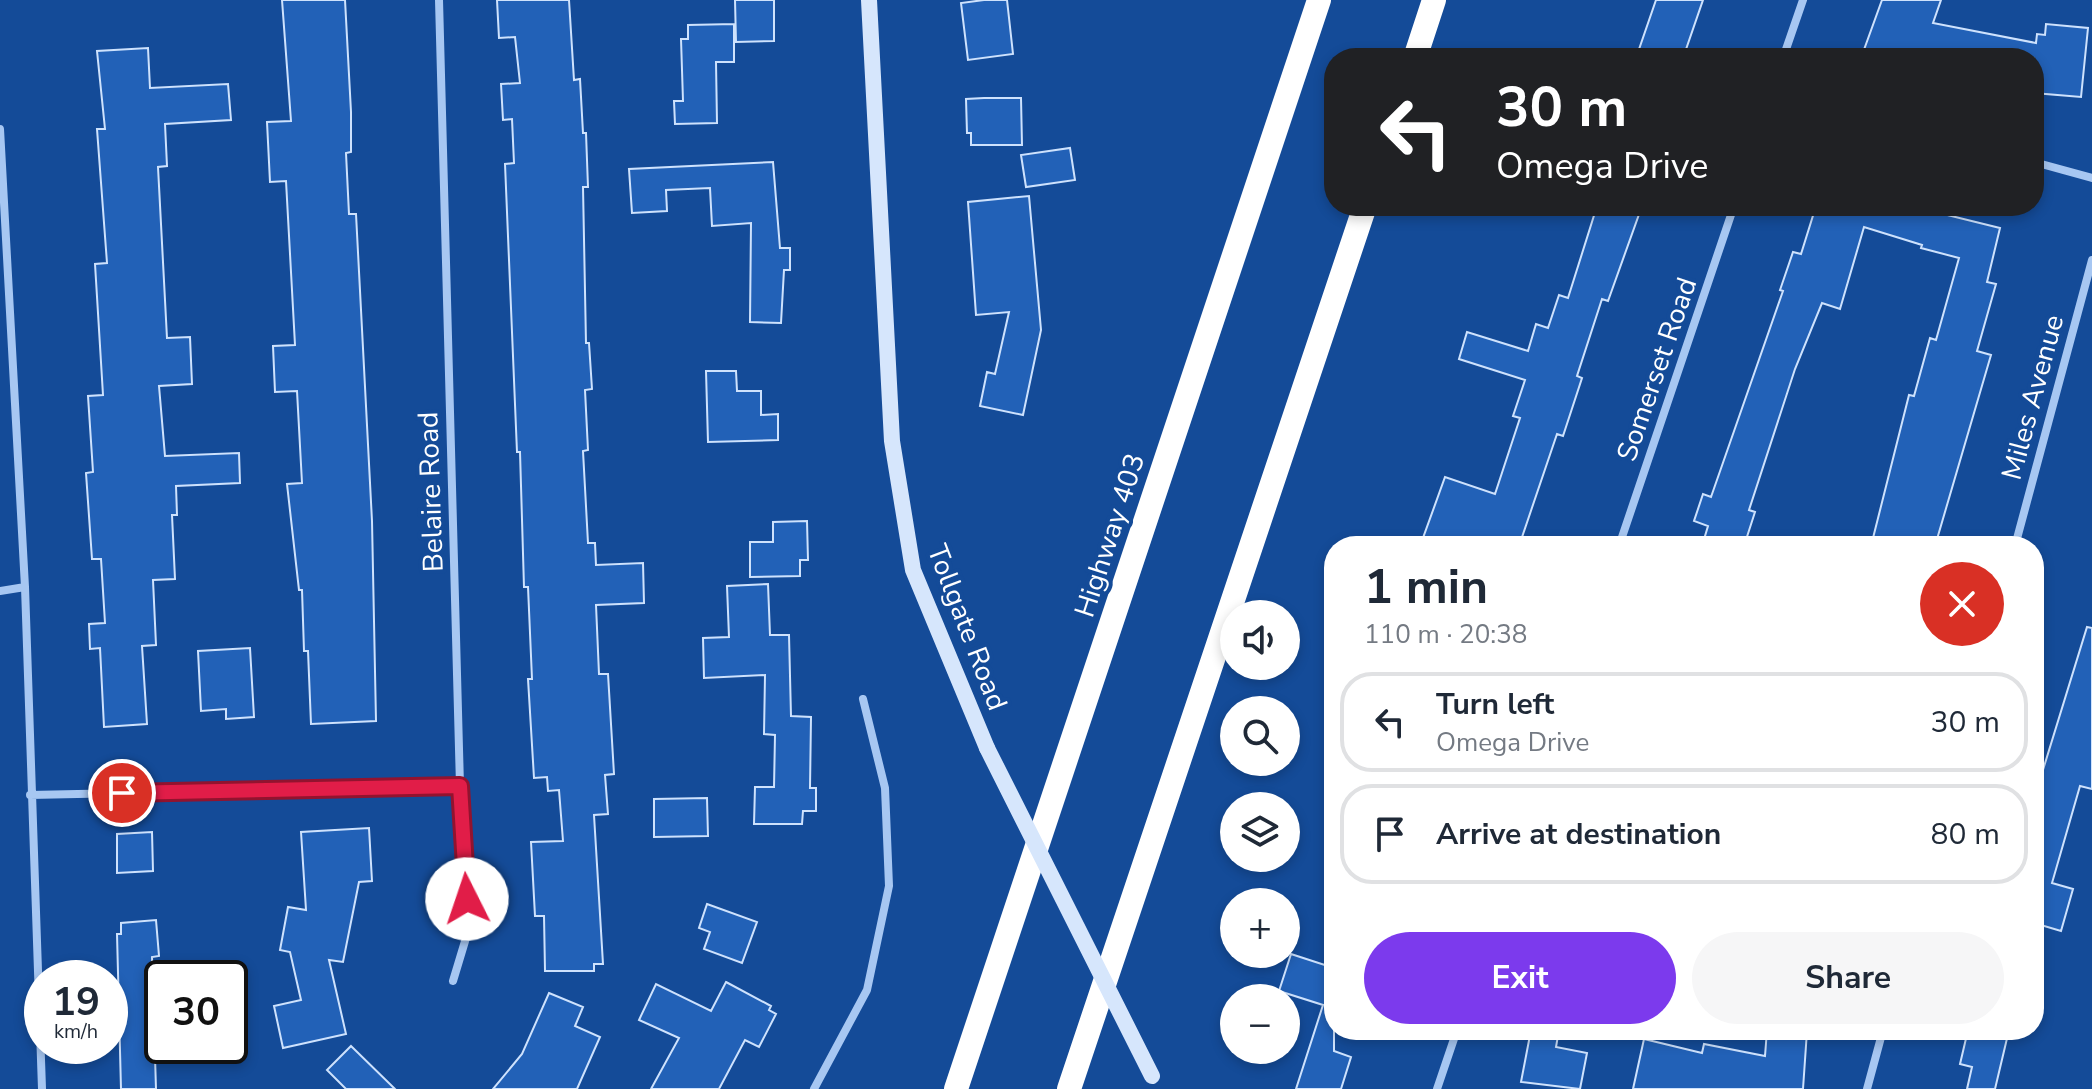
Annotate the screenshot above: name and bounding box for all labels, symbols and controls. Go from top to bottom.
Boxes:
text: 30 m [1496,69,1627,146]
icon: left [1364,80,1468,184]
text: Omega Drive [1496,142,1708,191]
street label: Somerset Road [1608,272,1706,466]
street label: Miles Avenue [1993,311,2073,484]
street label: Belaire Road [409,411,453,573]
street label: Highway 403 [1066,449,1154,622]
street label: Tollgate Road [918,539,1016,716]
text: 1 min [1364,554,1488,620]
button: close [1920,562,2004,646]
map controls [1220,600,1300,1064]
button: sound [1220,600,1300,680]
text: 110 m · 20:38 [1364,617,1527,652]
text: Turn left [1436,684,1554,725]
button: search [1220,696,1300,776]
icon: left [1368,700,1412,744]
text: 30 m [1931,702,2000,743]
text: Omega Drive [1436,725,1589,760]
pin [88,759,156,827]
icon: arrive [100,771,144,815]
button: layers [1220,792,1300,872]
icon: arrive [1368,812,1412,856]
text: Arrive at destination [1436,814,1721,855]
text: 80 m [1931,814,2000,855]
position arrow [425,857,509,941]
button: + [1220,888,1300,968]
button: Exit [1364,932,1676,1024]
button: Share [1692,932,2004,1024]
speed limit sign: 30 [144,960,248,1064]
text: 19 [52,975,100,1029]
button: − [1220,984,1300,1064]
text: km/h [54,1018,98,1045]

